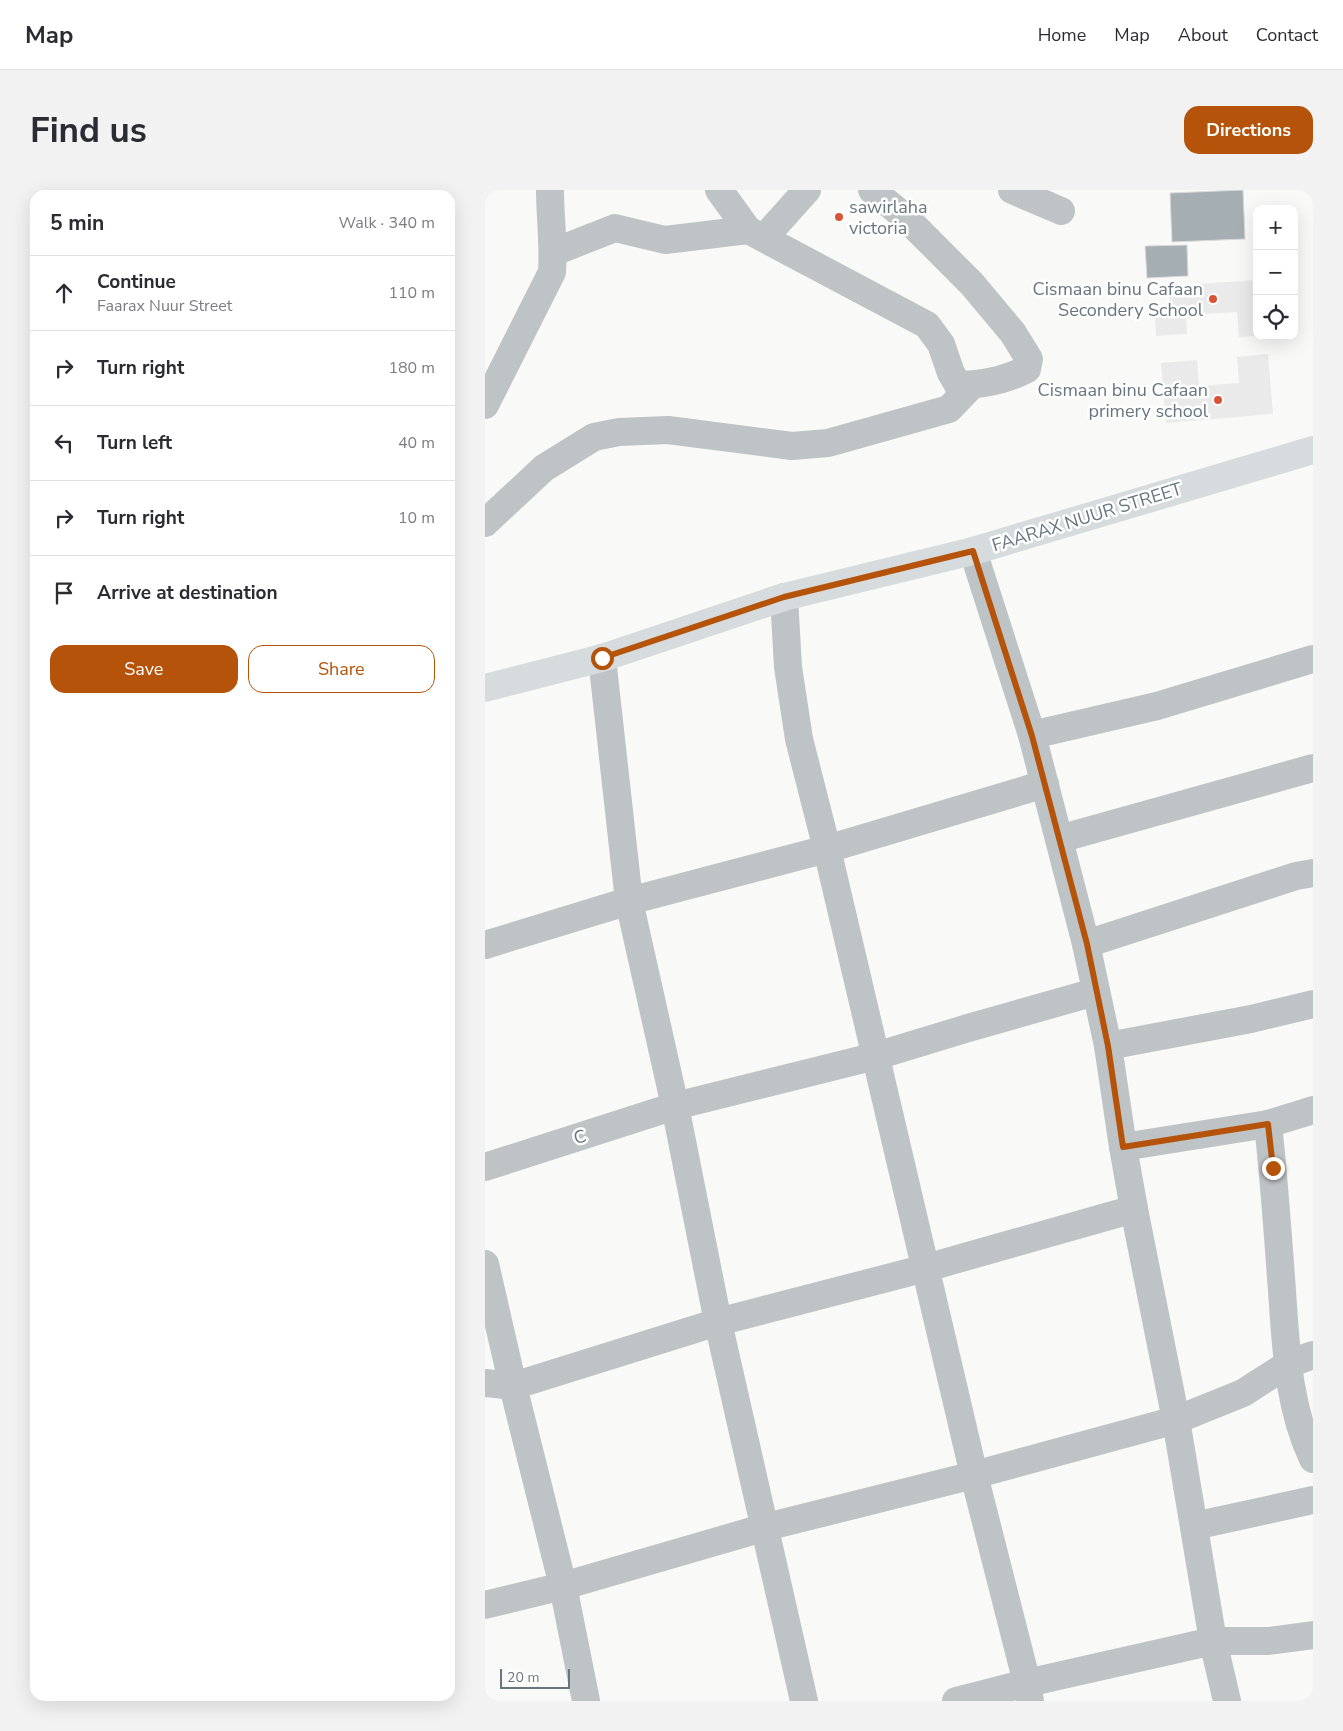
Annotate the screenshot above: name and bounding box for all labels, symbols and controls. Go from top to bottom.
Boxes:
text: Map [25,19,73,51]
text: Home [1038,23,1086,47]
text: Map [1114,23,1150,47]
text: About [1178,23,1228,47]
text: Contact [1256,23,1318,47]
button: Directions [1184,106,1313,154]
text: Find us [30,107,147,154]
place label: sawirlaha victoria [849,195,928,240]
map controls [1253,205,1298,340]
button: + [1253,205,1298,250]
text: 5 min [50,209,104,237]
marker: sawirlaha victoria [833,211,845,223]
text: Walk · 340 m [339,212,435,234]
button: − [1253,250,1298,295]
text: Continue [97,269,176,295]
place label: Cismaan binu Cafaan Secondery School [1033,277,1204,322]
icon: ahead [50,279,78,307]
text: 110 m [388,282,435,304]
marker: Cismaan binu Cafaan Secondery School [1207,293,1219,305]
text: Faarax Nuur Street [97,295,232,317]
button: locate [1253,295,1298,340]
icon: right [50,354,78,382]
text: Turn right [97,355,184,381]
text: 180 m [388,357,435,379]
place label: Cismaan binu Cafaan primery school [1038,378,1209,423]
marker: Cismaan binu Cafaan primery school [1212,394,1224,406]
icon: left [50,429,78,457]
text: Turn left [97,430,172,456]
text: 40 m [398,432,435,454]
street label: FAARAX NUUR STREET [989,477,1185,557]
icon: right [50,504,78,532]
text: Turn right [97,505,184,531]
text: 10 m [398,507,435,529]
icon: arrive [50,579,78,607]
text: Arrive at destination [97,580,278,606]
button: Save [50,645,238,693]
button: Share [248,645,435,693]
route start [591,647,614,670]
street label: C [571,1124,589,1150]
route end [1262,1157,1285,1180]
scale bar [500,1666,570,1689]
text: 20 m [507,1668,539,1687]

